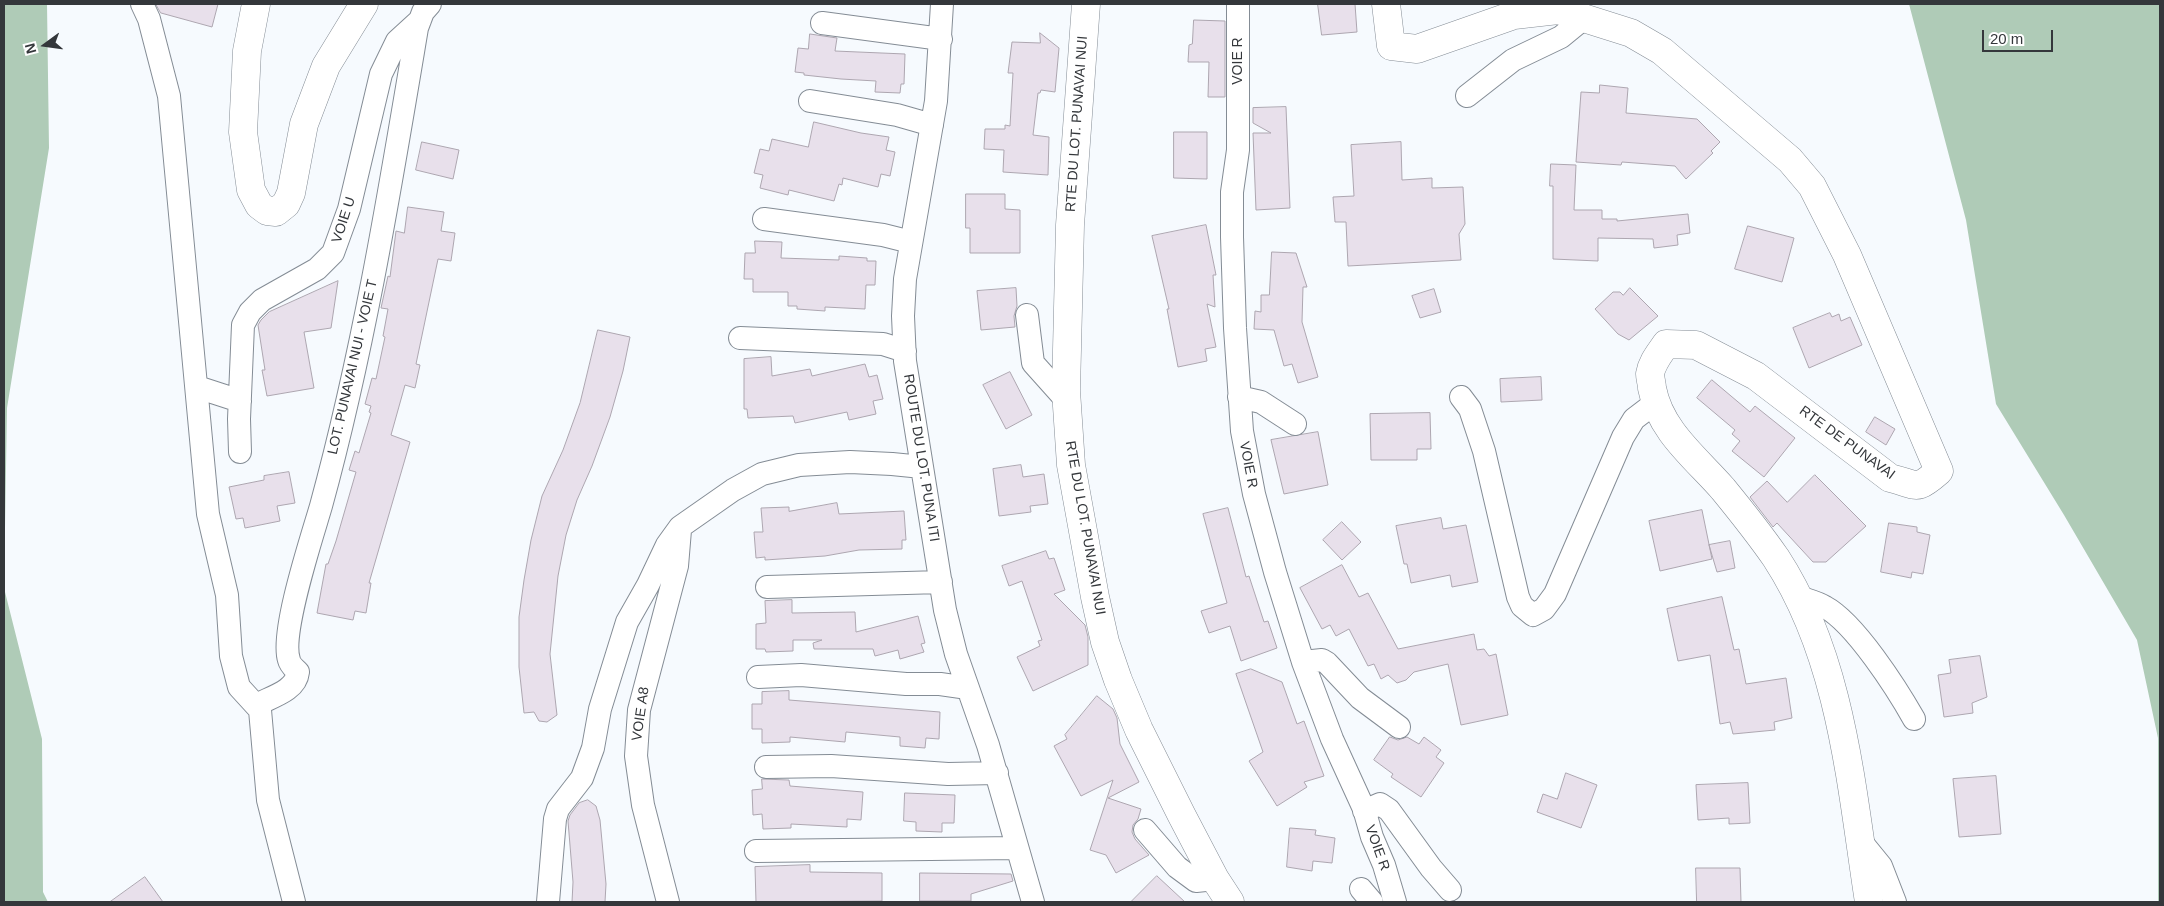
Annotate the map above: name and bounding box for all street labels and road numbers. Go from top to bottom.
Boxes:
street label: RTE DU LOT. PUNAVAI NUI [1062,35,1092,213]
street label: VOIE R [1230,37,1246,85]
street label: VOIE U [329,195,359,245]
street label: LOT. PUNAVAI NUI - VOIE T [325,278,381,456]
street label: ROUTE DU LOT. PUNA ITI [899,373,943,543]
street label: RTE DE PUNAVAI [1796,403,1898,483]
street label: RTE DU LOT. PUNAVAI NUI [1061,440,1109,616]
street label: VOIE R [1235,440,1261,490]
street label: VOIE A8 [629,686,653,742]
street label: VOIE R [1361,823,1393,873]

